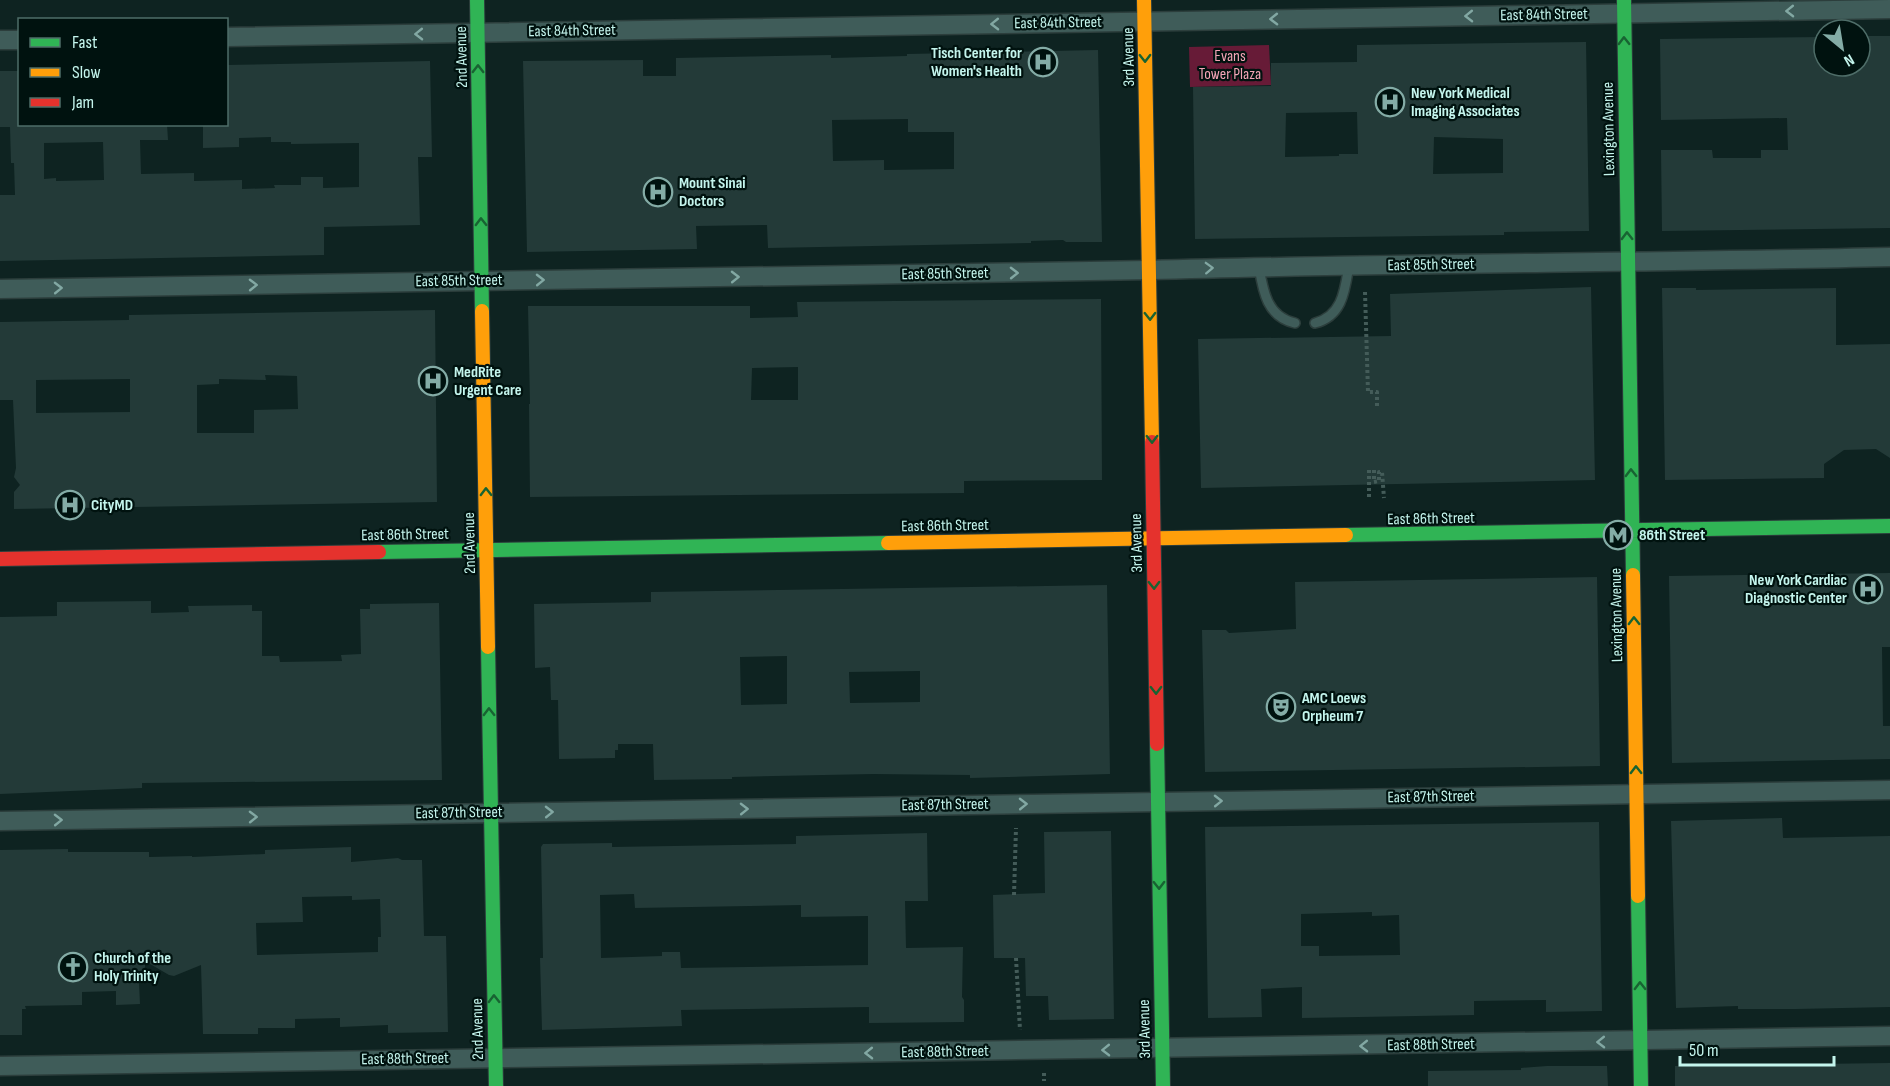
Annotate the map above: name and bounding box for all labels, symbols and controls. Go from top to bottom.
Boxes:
street label: East 84th Street [1500,5,1588,25]
one-way arrow [1785,5,1794,17]
one-way arrow [1464,10,1473,23]
street label: East 84th Street [1014,13,1102,33]
one-way arrow [1269,13,1278,25]
one-way arrow [990,17,999,30]
legend [18,18,228,126]
north arrow [1812,18,1872,78]
street label: East 84th Street [528,21,616,41]
street label: 2nd Avenue [452,26,472,88]
one-way arrow [415,27,424,40]
street label: 3rd Avenue [1119,27,1139,87]
text: Fast [72,32,98,53]
one-way arrow [1618,37,1631,46]
place label: Tisch Center for Women's Health [931,44,1022,81]
hospital icon: Tisch Center for Women's Health [1027,46,1059,78]
park label: Evans Tower Plaza [1199,47,1261,84]
text: N [1840,49,1857,70]
one-way arrow [1139,54,1151,63]
text: Slow [72,62,101,83]
one-way arrow [472,64,484,73]
street label: Lexington Avenue [1599,82,1619,176]
place label: New York Medical Imaging Associates [1411,84,1520,121]
hospital icon: New York Medical Imaging Associates [1374,86,1406,118]
text: Jam [71,92,94,113]
place label: Mount Sinai Doctors [679,174,745,211]
hospital icon: Mount Sinai Doctors [642,176,674,208]
one-way arrow [474,218,487,227]
one-way arrow [1621,232,1633,241]
street label: East 85th Street [1387,255,1475,275]
one-way arrow [1204,262,1213,275]
street label: East 85th Street [901,264,989,284]
one-way arrow [1009,266,1018,279]
street label: East 85th Street [415,271,503,291]
one-way arrow [730,271,739,283]
one-way arrow [535,274,544,286]
one-way arrow [249,278,258,291]
one-way arrow [54,281,63,294]
one-way arrow [1143,312,1156,321]
place label: MedRite Urgent Care [454,363,522,400]
hospital icon: MedRite Urgent Care [417,365,449,397]
one-way arrow [1146,435,1158,444]
one-way arrow [1625,469,1637,478]
one-way arrow [480,488,492,497]
hospital icon: CityMD [54,489,86,521]
place label: CityMD [91,496,133,515]
street label: East 86th Street [1387,509,1475,529]
street label: 2nd Avenue [460,512,480,574]
street label: 3rd Avenue [1127,513,1147,573]
street label: East 86th Street [901,516,989,536]
metro station icon: 86th Street [1602,519,1634,551]
street label: East 86th Street [361,525,449,545]
place label: 86th Street [1639,526,1705,545]
street label: Lexington Avenue [1607,568,1627,662]
place label: New York Cardiac Diagnostic Center [1745,571,1847,608]
hospital icon: New York Cardiac Diagnostic Center [1852,573,1884,605]
one-way arrow [1148,581,1160,590]
one-way arrow [1628,617,1640,626]
one-way arrow [1150,685,1162,694]
place label: AMC Loews Orpheum 7 [1301,689,1366,726]
theatre icon: AMC Loews Orpheum 7 [1265,691,1297,723]
one-way arrow [483,708,495,717]
one-way arrow [1630,765,1642,774]
street label: East 87th Street [1387,787,1475,807]
street label: East 87th Street [901,795,989,815]
one-way arrow [1213,795,1222,807]
one-way arrow [1018,798,1027,810]
one-way arrow [739,802,748,815]
street label: East 87th Street [415,803,503,823]
one-way arrow [544,806,553,818]
one-way arrow [249,810,258,823]
one-way arrow [54,814,63,826]
one-way arrow [1153,880,1166,889]
place label: Church of the Holy Trinity [94,949,171,986]
church icon: Church of the Holy Trinity [57,951,89,983]
one-way arrow [1634,981,1646,990]
one-way arrow [487,994,500,1003]
street label: 2nd Avenue [468,998,488,1060]
street label: 3rd Avenue [1135,999,1155,1059]
scale bar [1680,1029,1834,1067]
street label: East 88th Street [1387,1035,1475,1055]
one-way arrow [1596,1036,1605,1048]
one-way arrow [1359,1040,1368,1052]
text: 50 m [1689,1040,1719,1061]
street label: East 88th Street [901,1042,989,1062]
one-way arrow [1101,1044,1110,1056]
one-way arrow [864,1047,873,1059]
street label: East 88th Street [361,1049,449,1069]

